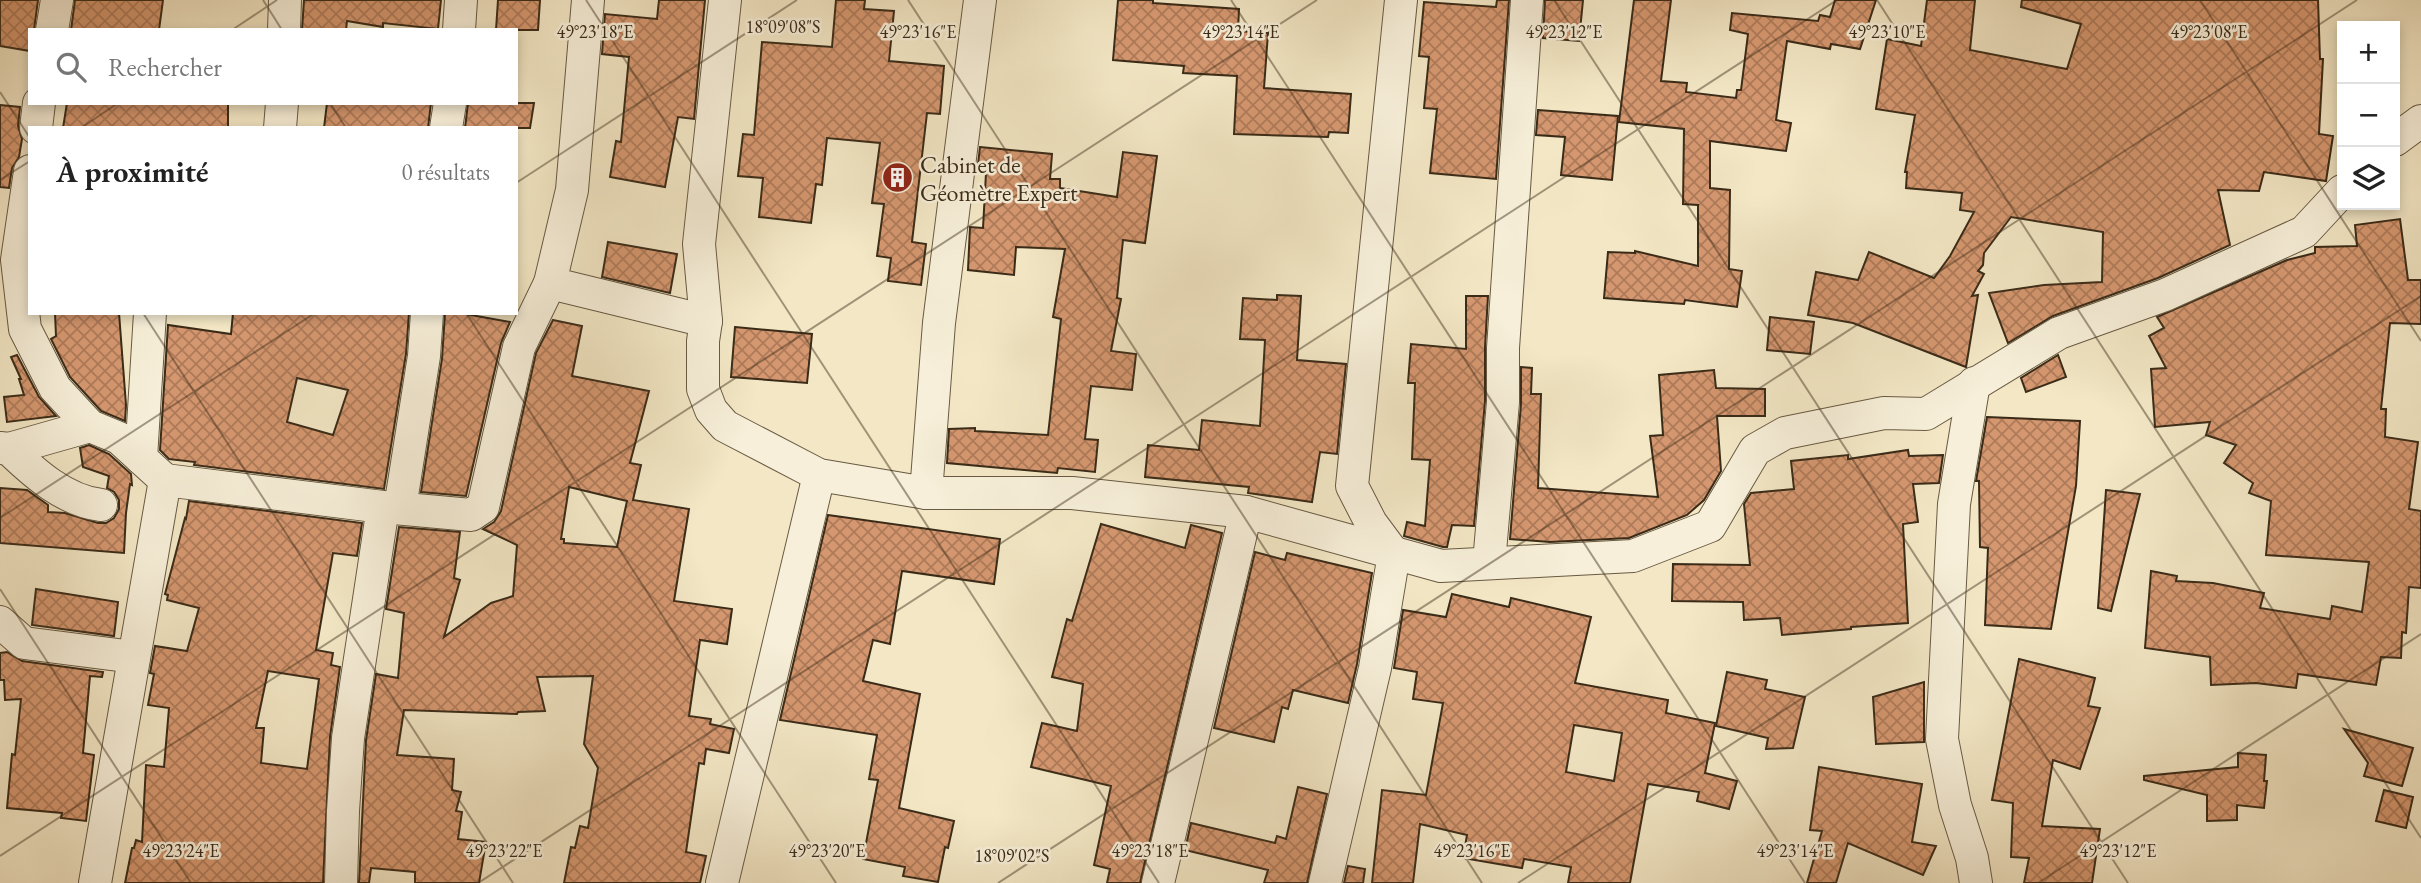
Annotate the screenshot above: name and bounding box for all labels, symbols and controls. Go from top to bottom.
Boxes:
text: 18°09'08"S [746,15,820,38]
text: 49°23'18"E [557,20,633,43]
text: 49°23'16"E [880,20,956,43]
text: 49°23'14"E [1203,20,1279,43]
text: 49°23'12"E [1526,20,1602,43]
text: 49°23'10"E [1849,20,1925,43]
text: 49°23'08"E [2171,20,2247,43]
map controls [2337,21,2400,210]
button: + [2337,21,2400,84]
search box [28,28,518,105]
icon: search [52,48,90,86]
text: Rechercher [108,50,222,84]
button: − [2337,84,2400,147]
button: layers [2337,147,2400,210]
place label: Cabinet de Géomètre Expert [920,149,1078,208]
text: À proximité [56,152,208,191]
text: 0 résultats [402,157,490,187]
building icon: Cabinet de Géomètre Expert [880,161,914,195]
text: 49°23'24"E [143,839,219,862]
text: 49°23'22"E [466,839,542,862]
text: 49°23'20"E [789,839,865,862]
text: 49°23'18"E [1112,839,1188,862]
text: 49°23'16"E [1434,839,1510,862]
text: 49°23'14"E [1757,839,1833,862]
text: 49°23'12"E [2080,839,2156,862]
text: 18°09'02"S [975,844,1049,867]

